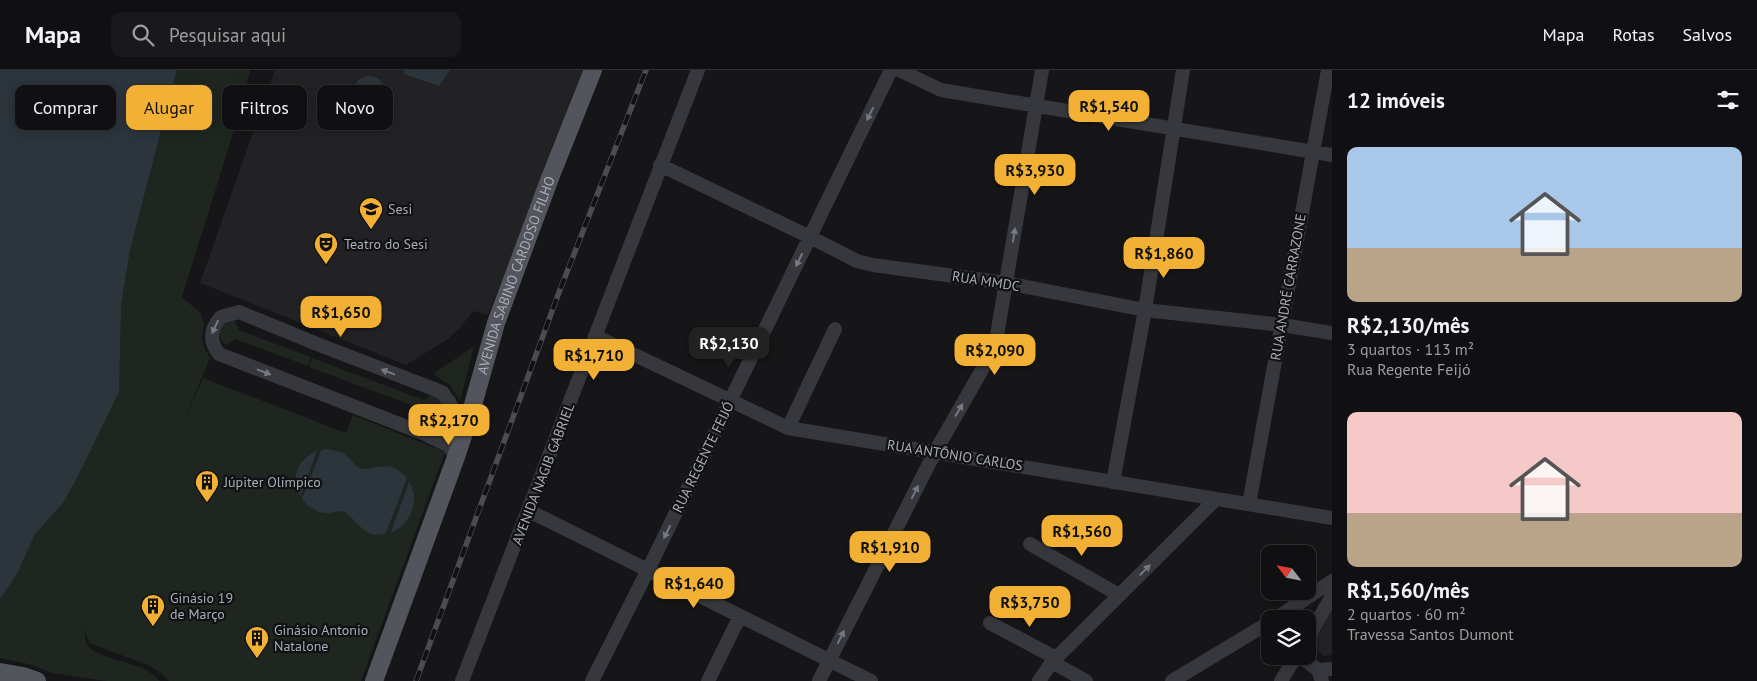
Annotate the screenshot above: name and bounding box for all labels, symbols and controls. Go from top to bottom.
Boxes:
search box [111,12,461,57]
text: Mapa [25,19,81,50]
icon: search [129,21,157,49]
text: Pesquisar aqui [169,23,286,47]
text: Mapa [1543,23,1584,46]
text: Rotas [1612,23,1655,46]
text: Salvos [1683,23,1732,46]
chip: Comprar [15,85,116,130]
chip: Alugar [126,85,212,130]
chip: Filtros [222,85,307,130]
chip: Novo [317,85,393,130]
icon: filters [1714,86,1742,114]
text: 12 imóveis [1347,87,1445,114]
pin: R$1,540 [1063,90,1155,132]
text: R$1,540 [1079,96,1139,116]
one-way arrow [866,107,874,121]
pin: R$3,930 [989,154,1081,196]
text: R$3,930 [1005,160,1065,180]
street label: AVENIDA SABINO CARDOSO FILHO [473,174,559,376]
icon: home [1500,179,1590,269]
school or university icon: Sesi [358,196,384,230]
place label: Sesi [388,200,412,218]
street label: RUA ANDRÉ CARRAZONE [1266,212,1310,362]
one-way arrow [1011,226,1019,242]
theatre icon: Teatro do Sesi [313,231,339,265]
place label: Teatro do Sesi [344,235,428,253]
pin: R$1,860 [1118,236,1210,279]
text: R$1,860 [1134,243,1194,263]
one-way arrow [795,253,803,267]
street label: RUA MMDC [951,267,1021,295]
pin: R$1,650 [295,296,387,338]
text: R$1,650 [311,302,371,322]
text: R$2,130/mês [1347,312,1469,339]
one-way arrow [211,320,219,334]
pin: R$2,130 [683,326,775,369]
text: R$2,130 [699,333,759,353]
pin: R$2,090 [949,334,1041,376]
pin: R$1,710 [548,338,640,381]
text: 3 quartos · 113 m² [1347,339,1474,359]
text: R$2,090 [965,340,1025,360]
text: R$1,710 [564,345,624,365]
text: Rua Regente Feijó [1347,359,1471,379]
one-way arrow [381,367,396,375]
one-way arrow [257,368,271,376]
street label: RUA REGENTE FEIJÓ [668,398,738,516]
street label: AVENIDA NAGIB GABRIEL [508,400,578,548]
one-way arrow [955,403,964,416]
pin: R$2,170 [403,404,495,446]
text: R$2,170 [419,410,479,430]
street label: RUA ANTÔNIO CARLOS [886,435,1024,475]
icon: home [1500,444,1590,534]
building icon: Júpiter Olímpico [194,469,220,503]
place label: Júpiter Olímpico [223,473,321,491]
one-way arrow [911,485,919,500]
pin: R$1,560 [1036,514,1128,557]
text: R$1,560 [1052,521,1112,541]
one-way arrow [662,525,670,539]
pin: R$1,910 [844,530,936,573]
text: R$1,910 [860,537,920,557]
north arrow [1261,545,1316,600]
map controls [1261,545,1316,665]
one-way arrow [1138,564,1150,576]
pin: R$1,640 [648,566,740,609]
text: R$1,640 [664,573,724,593]
text: R$1,560/mês [1347,577,1469,604]
pin: R$3,750 [984,586,1076,628]
place label: Ginásio 19 de Março [170,589,233,623]
text: R$3,750 [1000,592,1060,612]
building icon: Ginásio 19 de Março [140,593,166,627]
text: 2 quartos · 60 m² [1347,604,1465,624]
button: layers [1261,610,1316,665]
place label: Ginásio Antonio Natalone [274,621,368,655]
text: Travessa Santos Dumont [1347,624,1514,644]
building icon: Ginásio Antonio Natalone [244,625,270,659]
one-way arrow [837,630,845,645]

